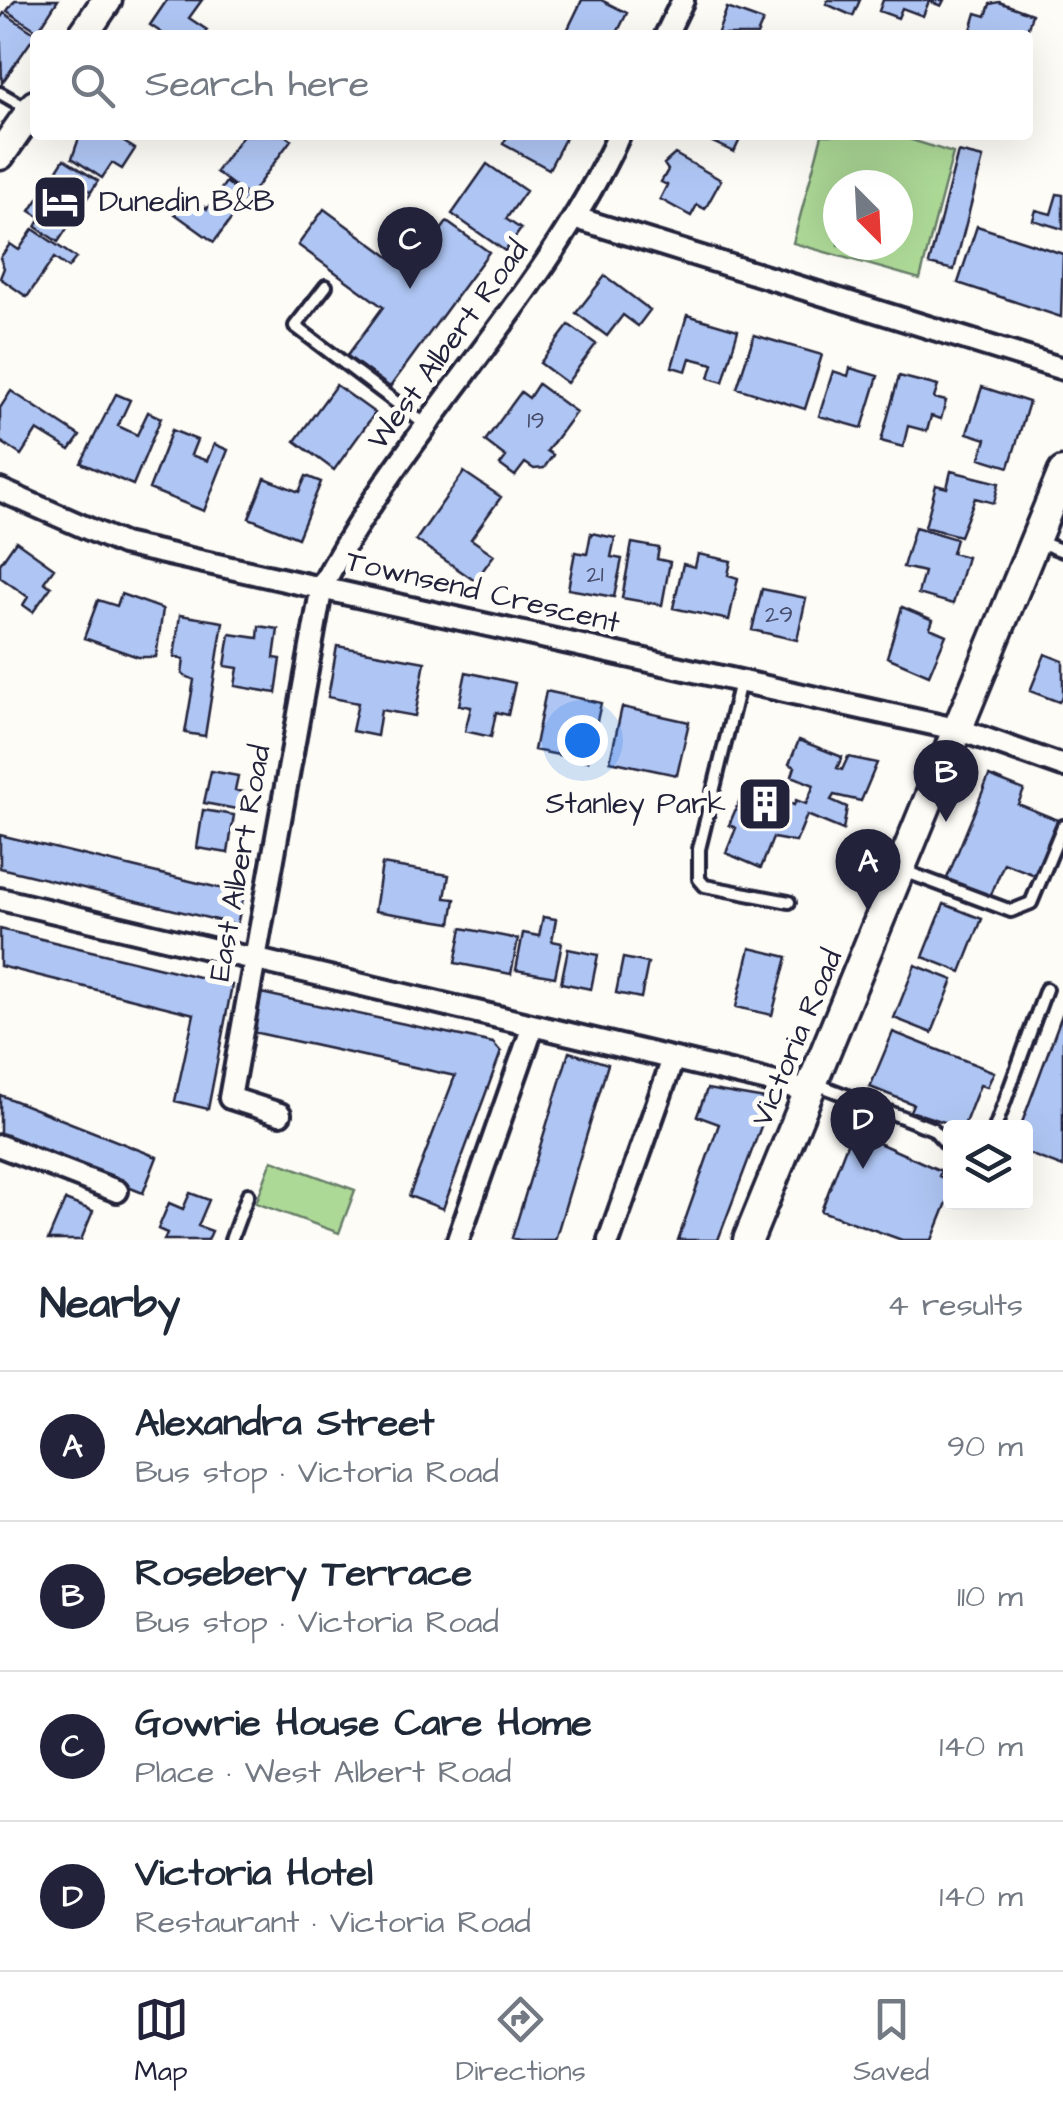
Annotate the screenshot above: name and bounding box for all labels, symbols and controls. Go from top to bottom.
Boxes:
search box [30,30,1033,140]
icon: search [65,58,120,113]
text: Search here [145,59,369,111]
north arrow [823,170,913,260]
hotel icon: Dunedin B&B [30,172,90,232]
place label: Dunedin B&B [99,181,275,223]
pin: C [378,206,442,289]
street label: West Albert Road [357,231,539,459]
house number: 19 [527,403,545,438]
street label: Townsend Crescent [342,540,624,644]
house number: 21 [586,557,604,592]
house number: 29 [765,597,793,632]
your location [557,715,608,766]
pin: B [914,740,978,822]
street label: East Albert Road [199,742,281,984]
building icon: Stanley Park [735,774,795,834]
place label: Stanley Park [546,783,726,826]
pin: A [836,828,900,911]
street label: Victoria Road [741,943,853,1133]
pin: D [830,1086,896,1169]
map controls [943,1120,1033,1210]
button: layers [943,1120,1033,1210]
text: Nearby [40,1276,180,1334]
text: 4 results [887,1283,1023,1328]
text: Alexandra Street [135,1398,434,1450]
text: A [62,1424,83,1469]
text: 90 m [947,1424,1023,1469]
text: Bus stop · Victoria Road [135,1450,499,1495]
text: Rosebery Terrace [135,1548,472,1600]
text: B [61,1574,84,1619]
text: 110 m [957,1574,1023,1619]
text: Bus stop · Victoria Road [135,1600,499,1645]
text: Gowrie House Care Home [135,1698,592,1750]
text: C [61,1724,84,1769]
text: 140 m [939,1724,1023,1769]
text: Place · West Albert Road [135,1750,511,1795]
text: Victoria Hotel [135,1848,373,1900]
text: D [62,1874,83,1919]
text: 140 m [939,1874,1023,1919]
text: Restaurant · Victoria Road [135,1900,531,1945]
tab: Map [134,1992,189,2091]
tab: Directions [456,1992,586,2091]
tab: Saved [853,1992,929,2091]

